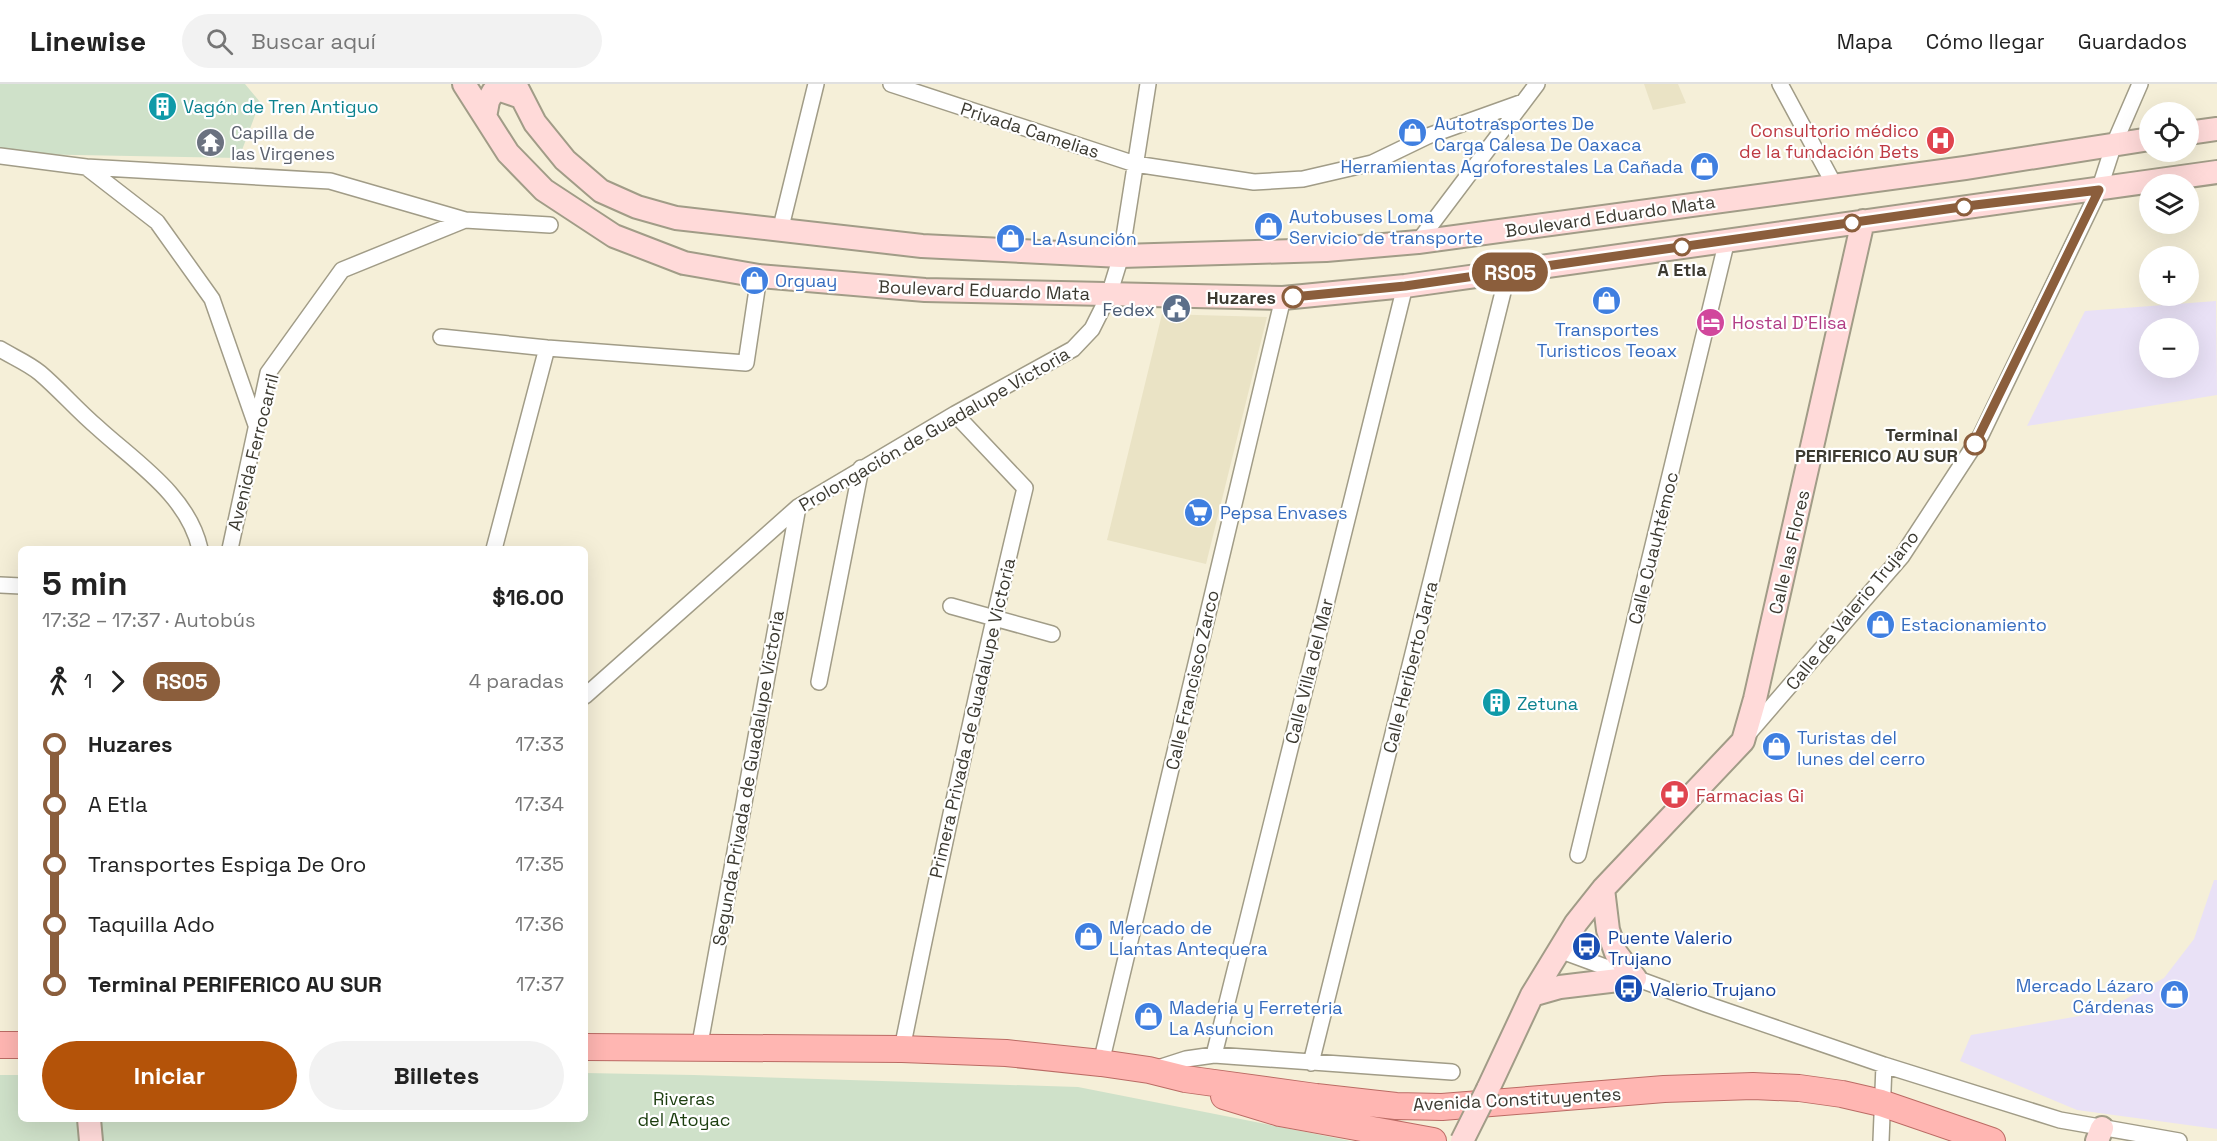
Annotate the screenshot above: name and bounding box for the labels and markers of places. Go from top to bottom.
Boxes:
building icon: Vagón de Tren Antiguo [146,90,178,122]
place label: Vagón de Tren Antiguo [183,95,379,118]
place label: Autotrasportes De Carga Calesa De Oaxaca [1434,112,1642,156]
shop icon: Autotrasportes De Carga Calesa De Oaxaca [1397,117,1429,149]
place label: Consultorio médico de la fundación Bets [1739,119,1919,163]
place label: Capilla de las Virgenes [231,121,335,165]
hospital icon: Consultorio médico de la fundación Bets [1924,124,1956,156]
temple icon: Capilla de las Virgenes [194,126,226,158]
shop icon: Herramientas Agroforestales La Cañada [1688,150,1720,182]
place label: Herramientas Agroforestales La Cañada [1340,155,1683,178]
unlabelled marker [1955,198,1973,216]
place label: Autobuses Loma Servicio de transporte [1289,205,1483,249]
shop icon: Autobuses Loma Servicio de transporte [1252,210,1284,242]
unlabelled marker [1843,214,1861,232]
shop icon: La Asunción [995,222,1027,254]
place label: La Asunción [1032,227,1137,250]
marker: A Etla [1673,238,1691,256]
place label: A Etla [1657,258,1707,281]
shop icon: Orguay [738,264,770,296]
place label: Orguay [775,269,837,292]
shop icon: Transportes Turisticos Teoax [1591,284,1623,316]
place label: Huzares [1207,286,1276,309]
marker: Huzares [1282,286,1304,308]
public building icon: Fedex [1160,293,1192,325]
place label: Fedex [1102,298,1155,321]
hotel icon: Hostal D'Elisa [1695,306,1727,338]
place label: Hostal D'Elisa [1732,311,1847,334]
place label: Transportes Turisticos Teoax [1537,318,1677,362]
place label: Terminal PERIFERICO AU SUR [1795,423,1958,467]
marker: Terminal PERIFERICO AU SUR [1964,433,1986,455]
supermarket icon: Pepsa Envases [1183,496,1215,528]
place label: Pepsa Envases [1220,501,1347,524]
shop icon: Estacionamiento [1864,608,1896,640]
place label: Estacionamiento [1901,613,2047,636]
building icon: Zetuna [1480,687,1512,719]
place label: Zetuna [1517,692,1578,715]
place label: Turistas del lunes del cerro [1797,726,1925,770]
shop icon: Turistas del lunes del cerro [1760,731,1792,763]
pharmacy icon: Farmacias Gi [1659,779,1691,811]
place label: Farmacias Gi [1696,784,1804,807]
place label: Mercado de Llantas Antequera [1109,916,1268,960]
shop icon: Mercado de Llantas Antequera [1072,921,1104,953]
place label: Puente Valerio Trujano [1608,926,1733,970]
bus stop icon: Puente Valerio Trujano [1571,931,1603,963]
bus stop icon: Valerio Trujano [1613,973,1645,1005]
place label: Mercado Lázaro Cárdenas [2016,974,2154,1018]
place label: Valerio Trujano [1650,978,1776,1001]
shop icon: Mercado Lázaro Cárdenas [2159,979,2191,1011]
place label: Maderia y Ferreteria La Asuncion [1169,996,1343,1040]
shop icon: Maderia y Ferreteria La Asuncion [1132,1001,1164,1033]

